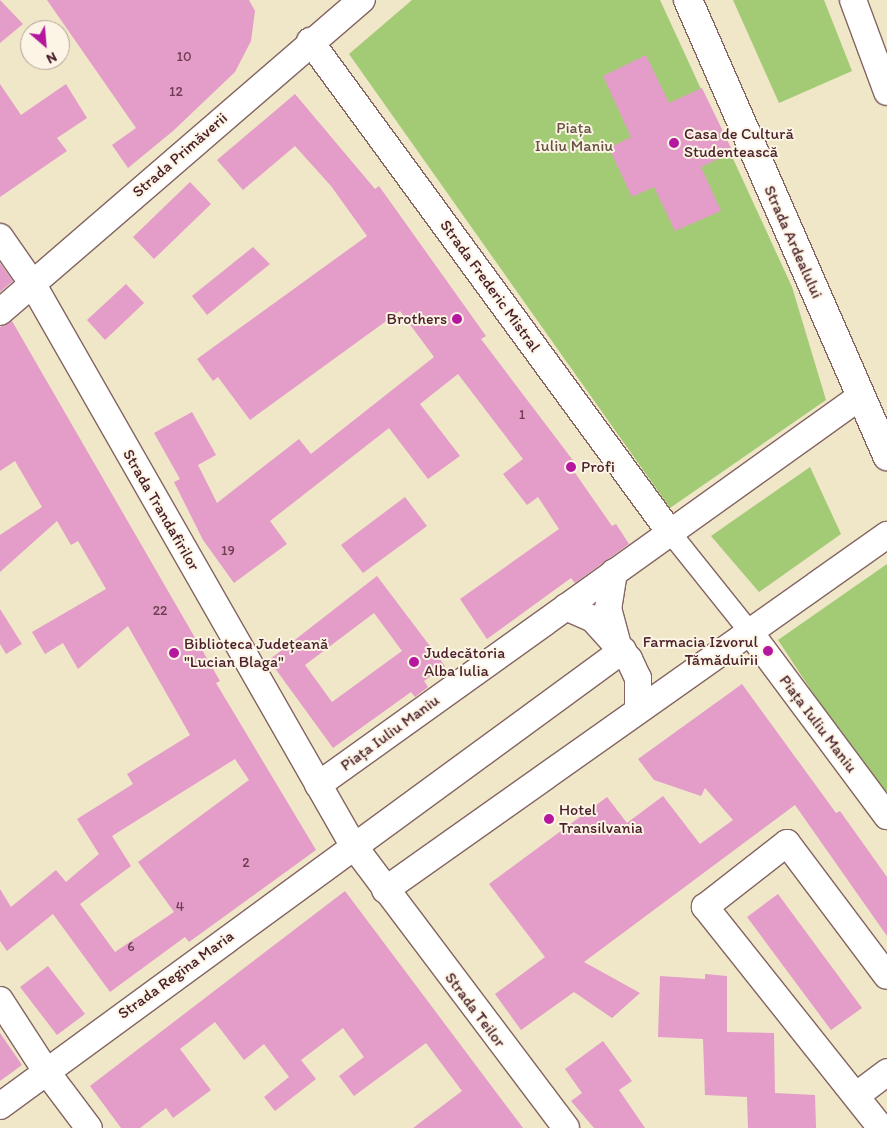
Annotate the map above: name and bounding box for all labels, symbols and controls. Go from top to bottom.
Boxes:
north arrow [20,20,70,70]
text: N [44,48,60,68]
house number: 10 [176,49,192,65]
house number: 12 [169,84,183,100]
street label: Strada Primăverii [128,108,232,202]
park label: Piața Iuliu Maniu [535,118,613,156]
place label: Casa de Cultură Studentească [684,124,794,162]
marker: Casa de Cultură Studentească [668,137,680,149]
street label: Strada Ardealului [760,183,826,301]
street label: Strada Frederic Mistral [436,217,544,355]
place label: Brothers [387,309,447,329]
marker: Brothers [451,313,463,325]
house number: 1 [519,407,525,423]
street label: Strada Trandafirilor [118,446,204,574]
place label: Profi [581,457,615,477]
marker: Profi [565,461,577,473]
house number: 19 [221,543,235,559]
house number: 22 [153,603,167,619]
place label: Farmacia Izvorul Tămăduirii [643,632,758,670]
place label: Biblioteca Județeană "Lucian Blaga" [184,634,328,672]
place label: Judecătoria Alba Iulia [424,643,505,681]
marker: Farmacia Izvorul Tămăduirii [762,645,774,657]
marker: Biblioteca Județeană "Lucian Blaga" [168,647,180,659]
marker: Judecătoria Alba Iulia [408,656,420,668]
street label: Piața Iuliu Maniu [775,671,861,777]
street label: Piața Iuliu Maniu [337,691,443,775]
place label: Hotel Transilvania [559,800,643,838]
marker: Hotel Transilvania [543,813,555,825]
house number: 2 [242,855,250,871]
house number: 4 [176,899,184,915]
street label: Strada Regina Maria [114,926,238,1024]
house number: 6 [127,939,135,955]
street label: Strada Teilor [441,969,509,1051]

